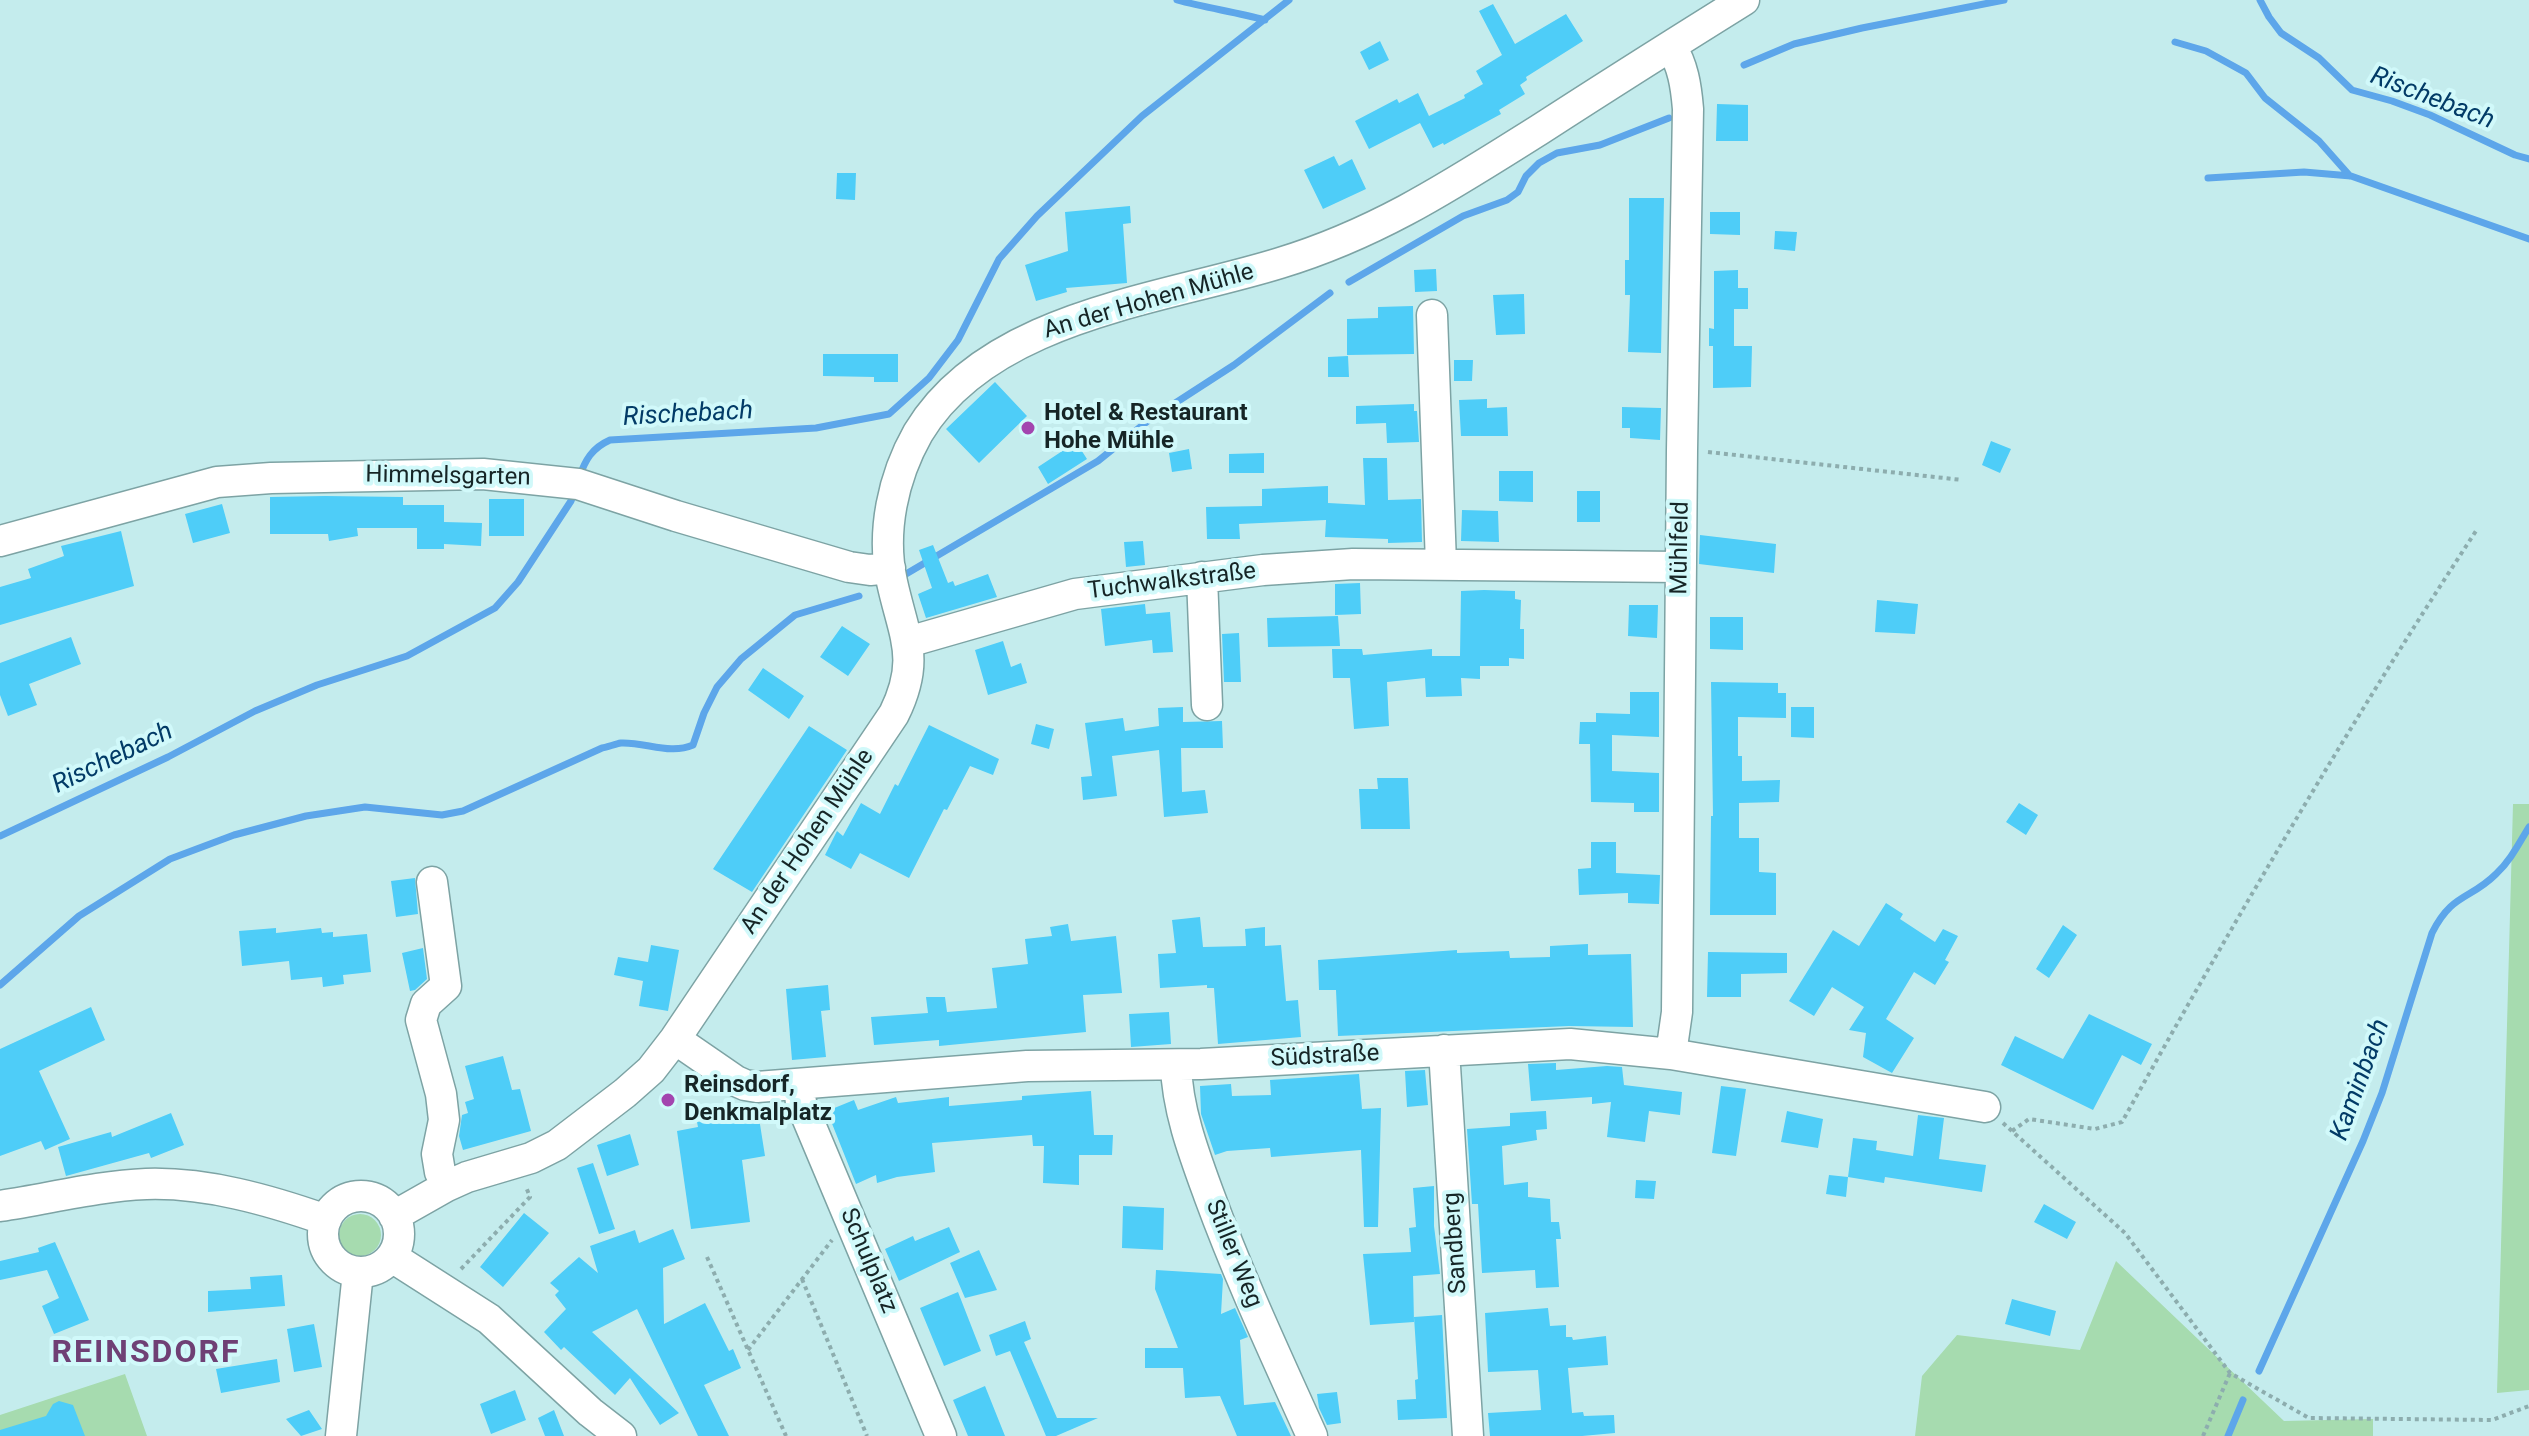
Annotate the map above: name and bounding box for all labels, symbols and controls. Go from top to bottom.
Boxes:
water label: Rischebach [2366,61,2498,137]
street label: An der Hohen Mühle [1041,258,1257,346]
water label: Rischebach [622,396,754,434]
place label: Hotel & Restaurant Hohe Mühle [1044,400,1248,456]
marker: Hotel & Restaurant Hohe Mühle [1019,419,1037,437]
street label: Himmelsgarten [365,461,531,493]
street label: Mühlfeld [1666,501,1696,595]
street label: Tuchwalkstraße [1086,557,1258,607]
water label: Rischebach [48,716,178,802]
street label: An der Hohen Mühle [735,744,881,940]
water label: Kaminbach [2325,1015,2397,1145]
street label: Südstraße [1270,1040,1380,1074]
place label: Reinsdorf, Denkmalplatz [684,1072,832,1128]
marker: Reinsdorf, Denkmalplatz [659,1091,677,1109]
street label: Sandberg [1438,1191,1474,1295]
street label: Stiller Weg [1198,1196,1268,1312]
street label: Schulplatz [833,1204,903,1318]
district label: REINSDORF [51,1335,241,1373]

